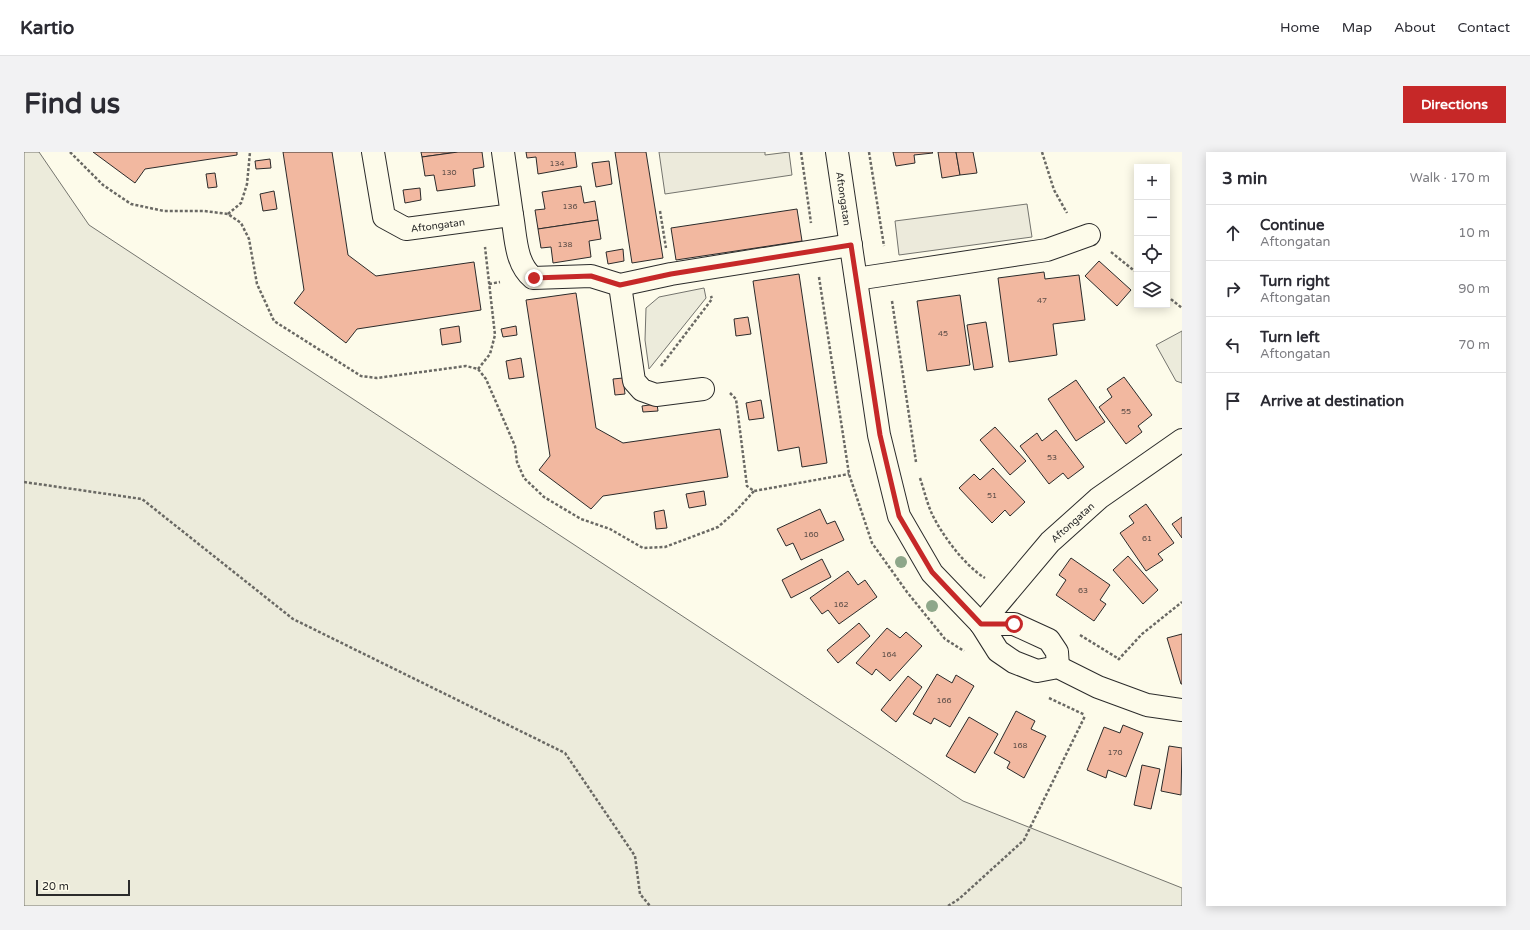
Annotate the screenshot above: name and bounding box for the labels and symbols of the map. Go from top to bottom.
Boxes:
house number: 134 [549,159,565,168]
house number: 130 [441,168,457,177]
street label: Aftongatan [833,171,853,226]
house number: 136 [562,202,578,211]
street label: Aftongatan [410,216,466,235]
house number: 138 [557,240,573,249]
route end [525,269,543,287]
house number: 47 [1037,296,1047,305]
house number: 45 [938,329,948,338]
house number: 55 [1121,407,1131,416]
house number: 53 [1047,453,1057,462]
house number: 51 [987,491,997,500]
street label: Aftongatan [1049,500,1097,545]
house number: 160 [803,530,819,539]
house number: 61 [1142,534,1152,543]
house number: 63 [1078,586,1088,595]
house number: 162 [833,600,849,609]
route start [1005,615,1023,633]
house number: 164 [881,650,897,659]
house number: 166 [936,696,952,705]
house number: 168 [1012,741,1028,750]
house number: 170 [1107,748,1123,757]
scale bar [36,878,130,897]

